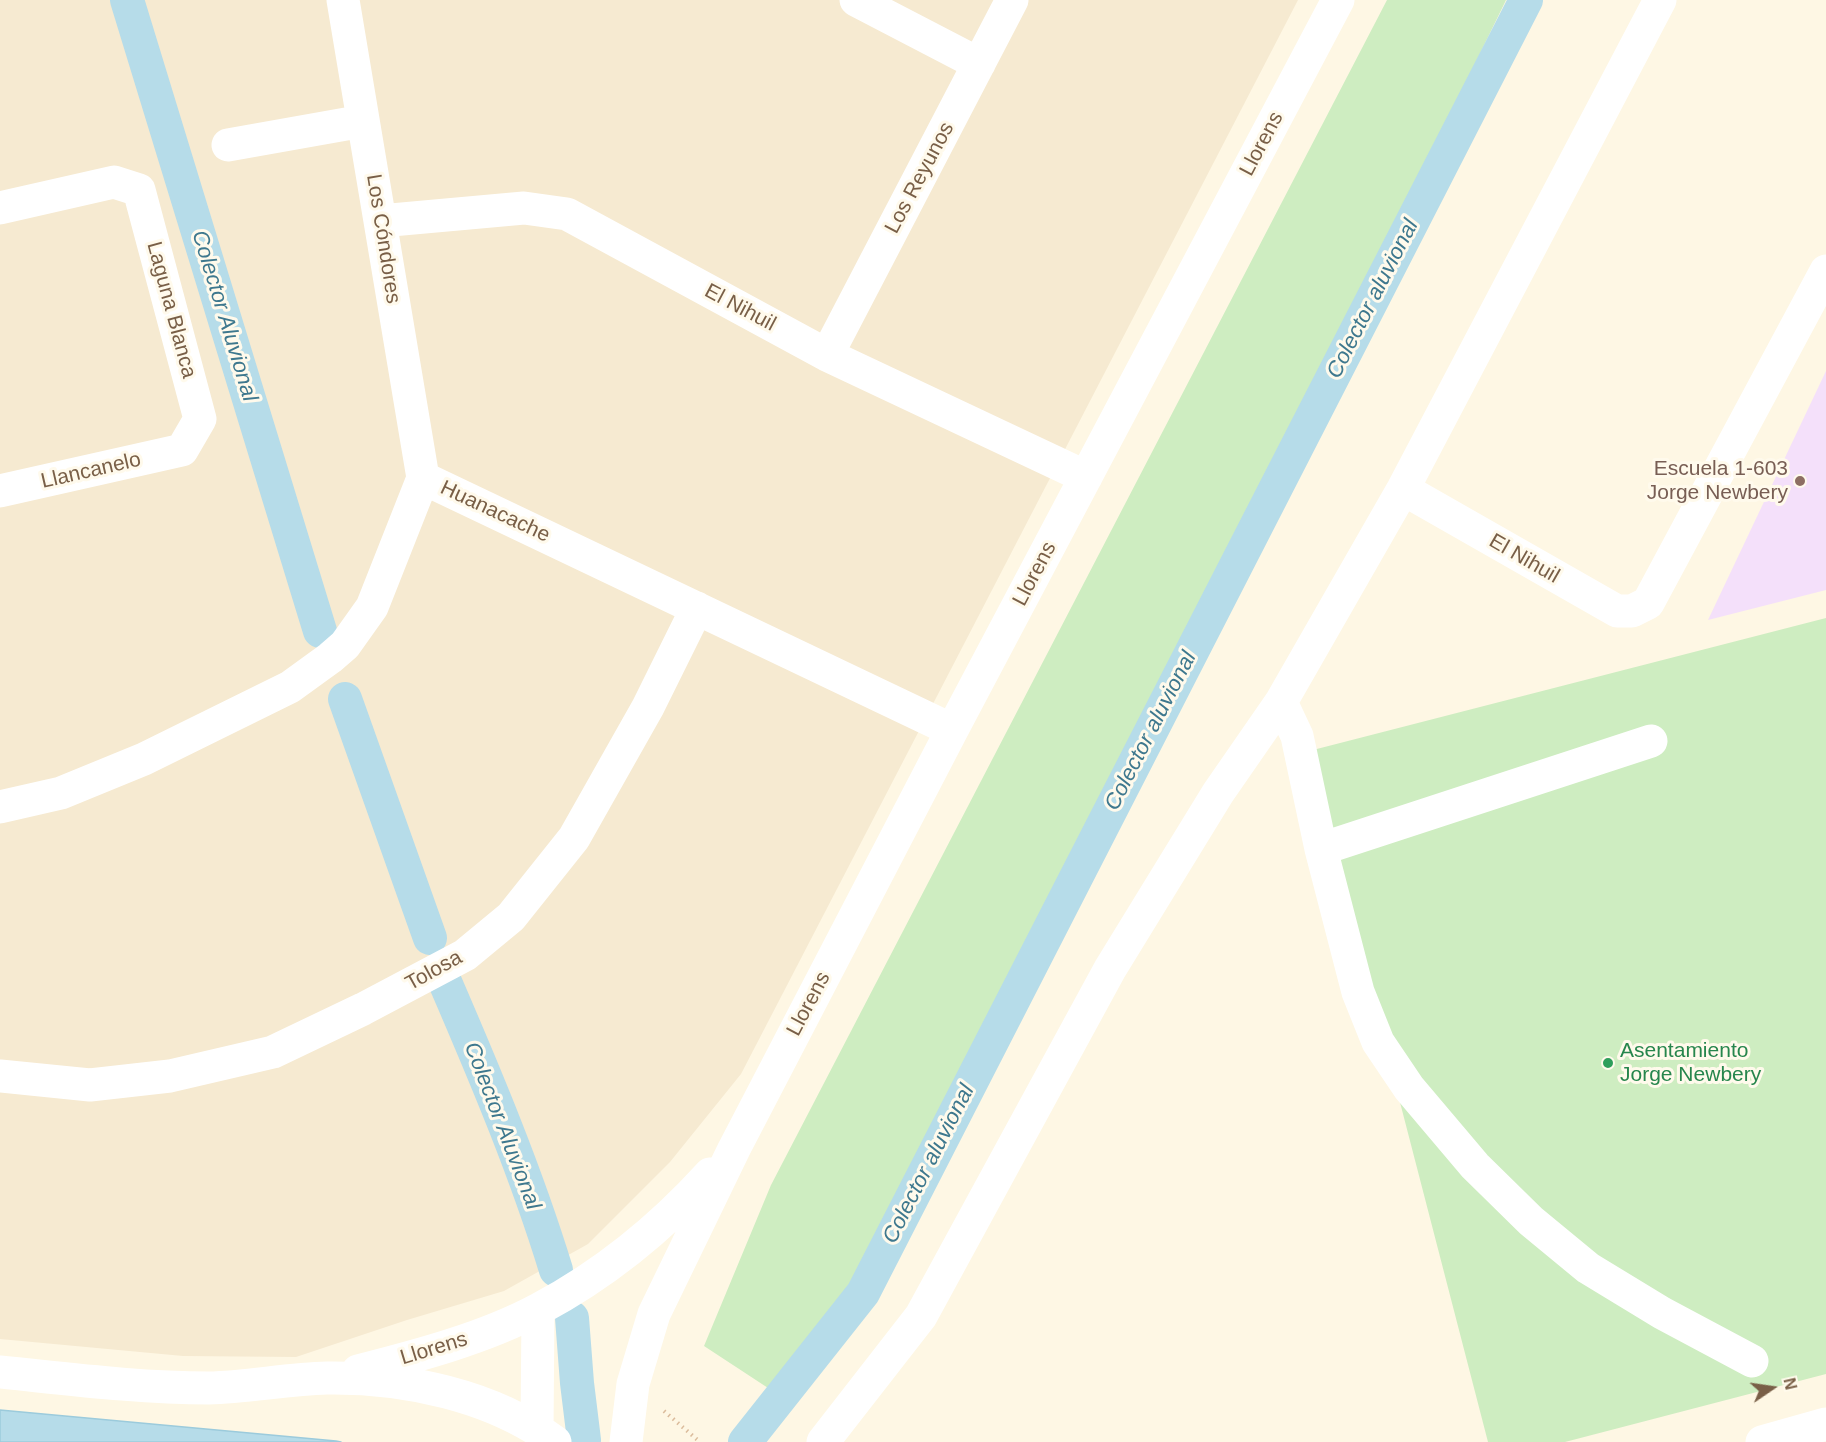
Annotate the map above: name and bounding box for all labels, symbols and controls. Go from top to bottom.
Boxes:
street label: Llorens [1235,108,1289,180]
street label: Los Reyunos [880,118,960,238]
street label: Los Cóndores [360,172,406,306]
water label: Colector aluvional [1322,215,1424,383]
water label: Colector Aluvional [185,227,263,405]
street label: Laguna Blanca [141,239,201,381]
street label: El Nihuil [700,279,780,337]
street label: Llancanelo [39,447,143,495]
place label: Escuela 1-603 Jorge Newbery [1647,456,1788,506]
marker: Escuela 1-603 Jorge Newbery [1793,474,1807,488]
street label: Huanacache [436,476,554,548]
street label: El Nihuil [1484,529,1564,589]
street label: Llorens [1008,538,1062,610]
water label: Colector aluvional [1100,647,1202,815]
street label: Tolosa [401,945,467,997]
street label: Llorens [782,968,836,1040]
place label: Asentamiento Jorge Newbery [1620,1038,1761,1088]
water label: Colector Aluvional [458,1039,546,1213]
marker: Asentamiento Jorge Newbery [1601,1056,1615,1070]
water label: Colector aluvional [878,1080,980,1248]
street label: Llorens [397,1327,471,1371]
north arrow [1742,1358,1802,1418]
text: N [1780,1376,1800,1391]

